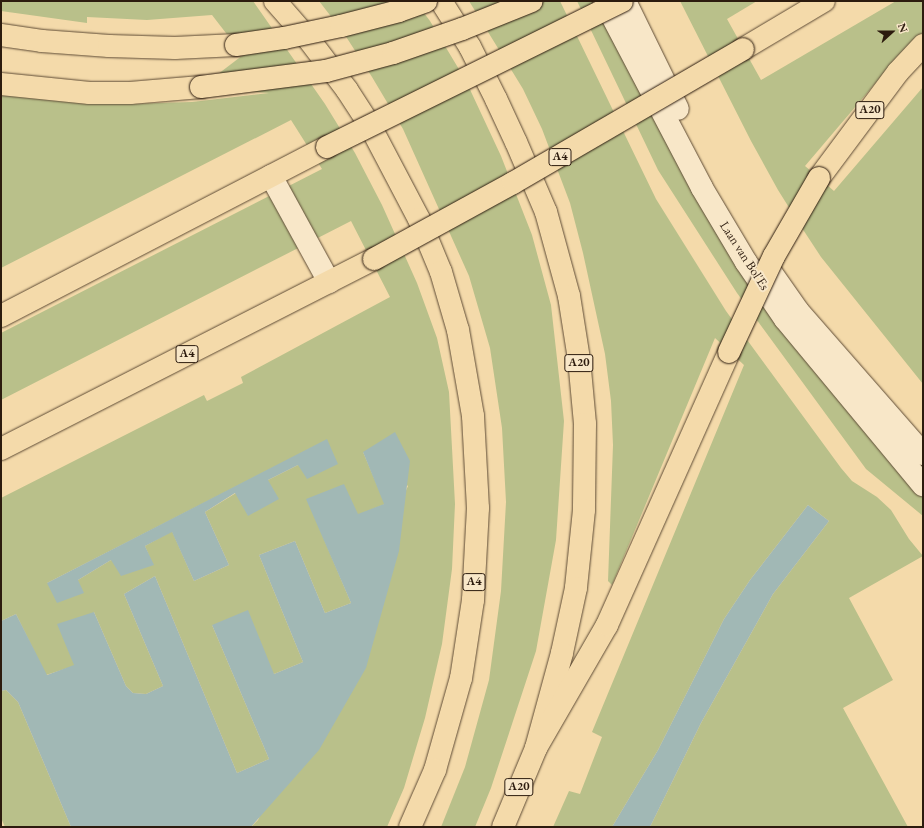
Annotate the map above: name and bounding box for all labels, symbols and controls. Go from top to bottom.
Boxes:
north arrow [872,12,912,52]
text: N [895,21,911,34]
road number: A20 [855,100,885,120]
road number: A4 [548,147,572,167]
street label: Laan van Bol'Es [716,219,772,293]
road number: A4 [175,344,199,364]
road number: A20 [564,353,594,373]
road number: A4 [462,572,486,592]
road number: A20 [504,777,534,797]

